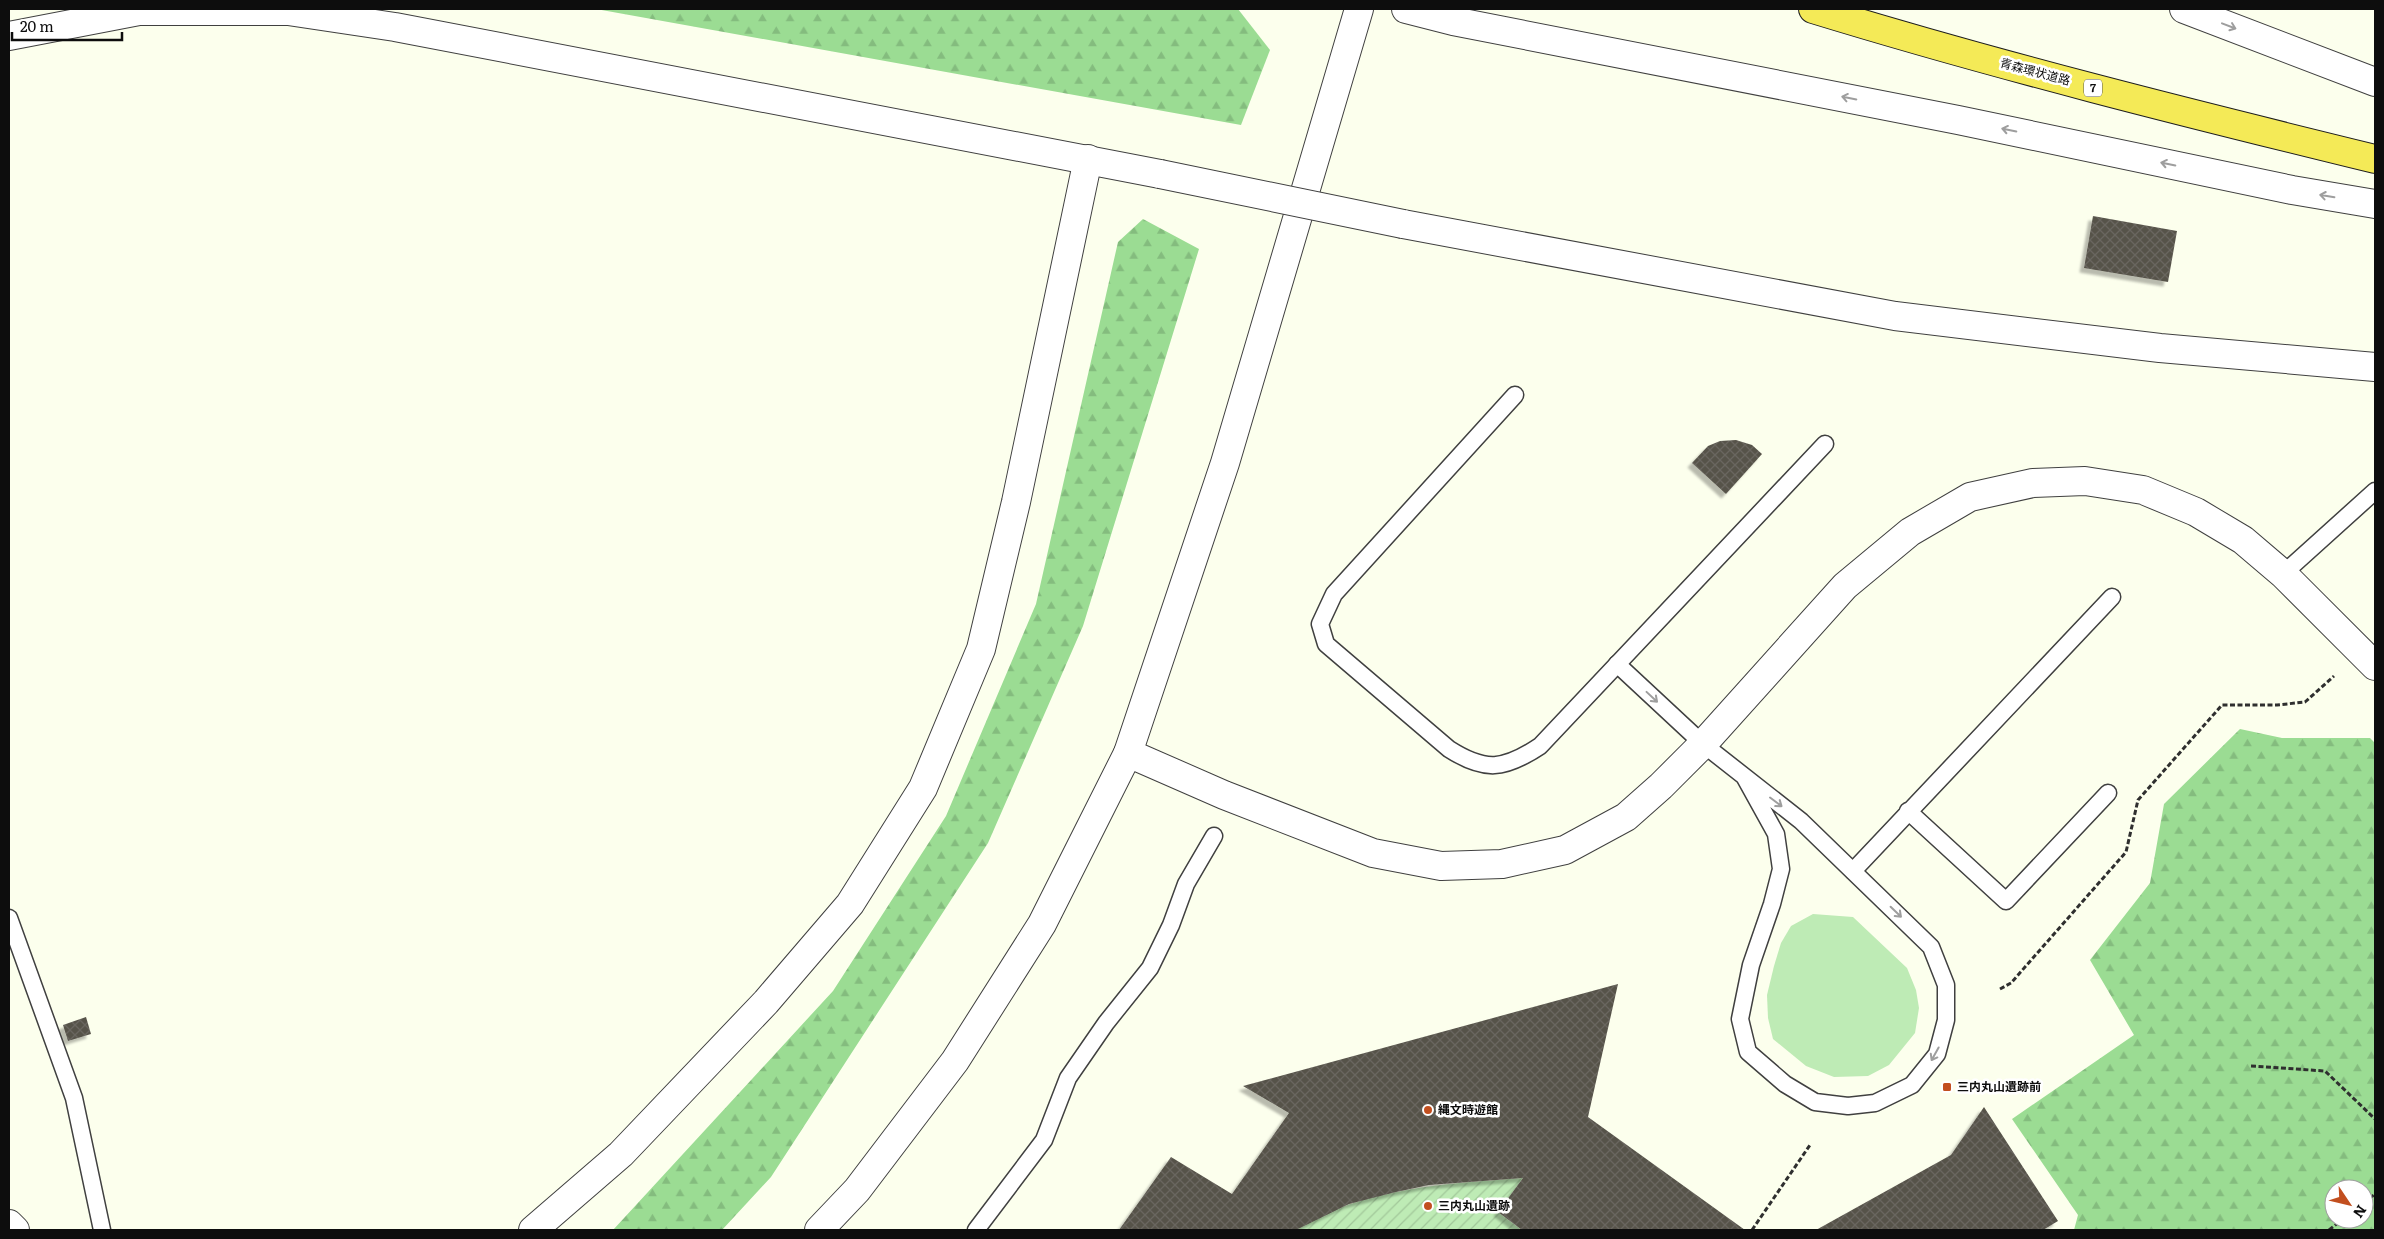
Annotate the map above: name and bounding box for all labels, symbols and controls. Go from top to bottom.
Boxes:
scale bar [12,10,122,42]
text: 20 m [20,14,54,37]
one-way arrow [2221,22,2236,31]
street label: 青森環状道路 [1998,53,2072,89]
road number: 7 [2084,80,2102,96]
one-way arrow [1842,93,1858,103]
one-way arrow [2001,125,2017,135]
one-way arrow [2160,159,2176,168]
one-way arrow [2319,190,2335,200]
one-way arrow [1646,691,1659,703]
one-way arrow [1769,797,1783,807]
one-way arrow [1889,906,1902,918]
one-way arrow [1929,1047,1939,1061]
place label: 三内丸山遺跡前 [1957,1077,2041,1095]
marker: 三内丸山遺跡前 [1941,1081,1953,1093]
place label: 縄文時遊館 [1438,1100,1498,1118]
marker: 縄文時遊館 [1422,1104,1434,1116]
north arrow [2324,1179,2374,1229]
place label: 三内丸山遺跡 [1438,1196,1510,1214]
marker: 三内丸山遺跡 [1422,1200,1434,1212]
text: N [2349,1201,2372,1223]

